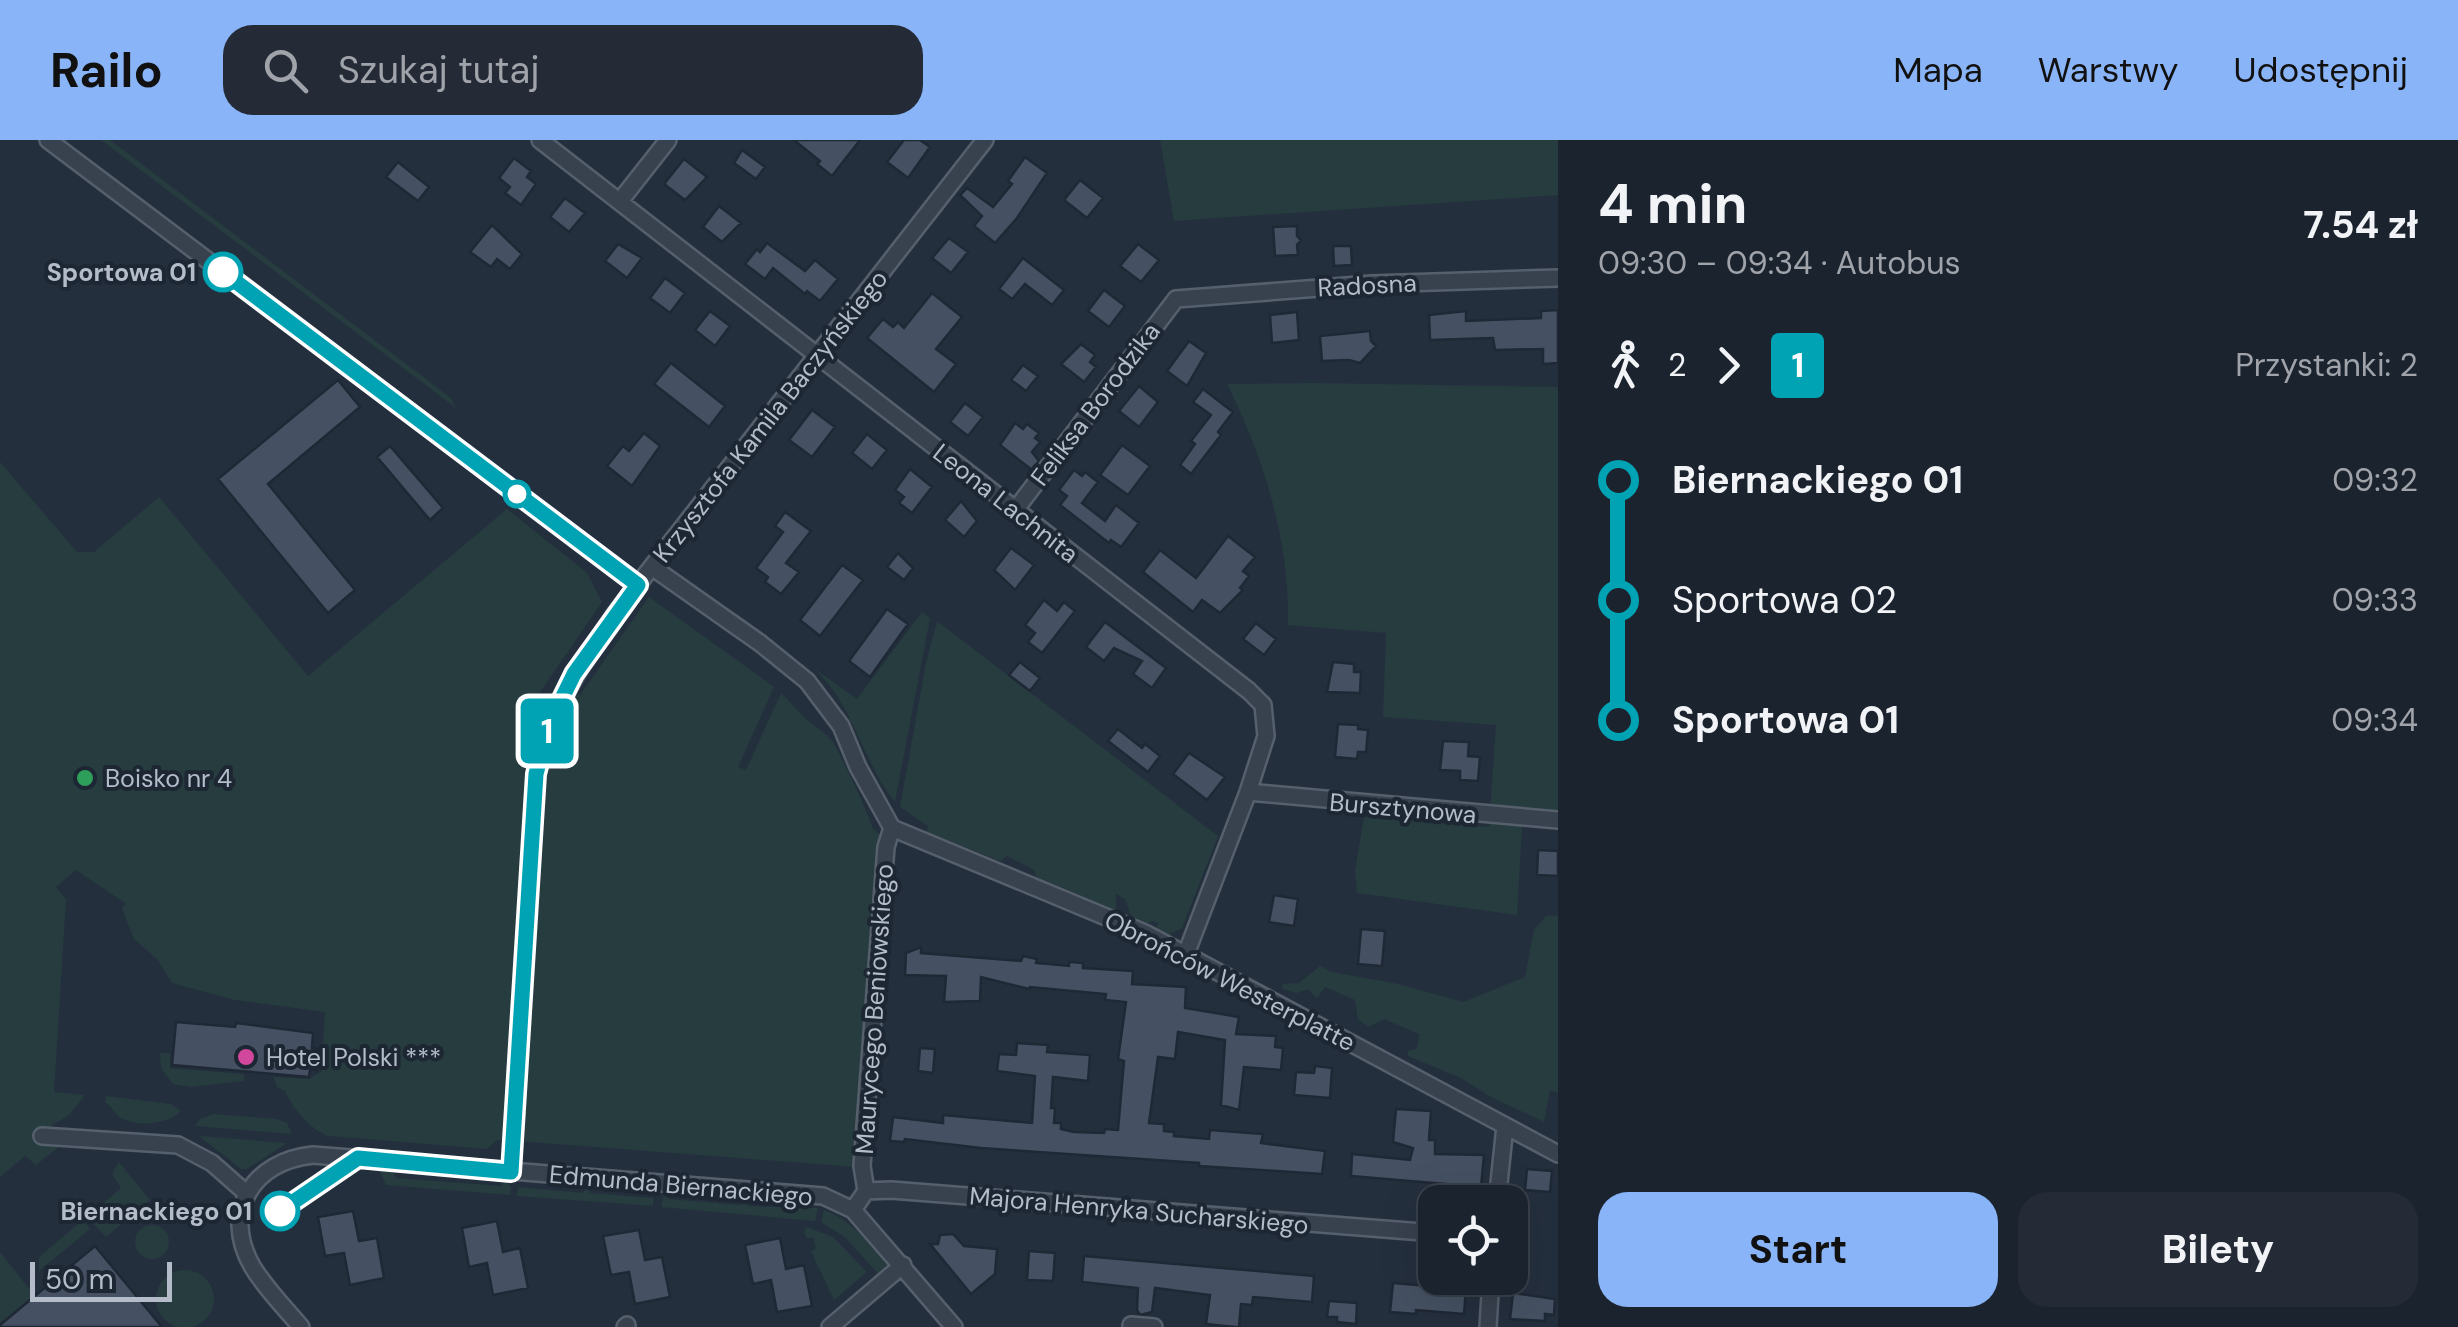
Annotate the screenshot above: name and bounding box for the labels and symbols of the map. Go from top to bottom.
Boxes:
marker: Sportowa 01 [204,253,242,291]
place label: Sportowa 01 [47,256,196,289]
street label: Krzysztofa Kamila Baczyńskiego [646,263,895,569]
street label: Radosna [1317,266,1417,305]
street label: Feliksa Borodzika [1023,316,1168,493]
street label: Leona Lachnita [926,436,1085,570]
unlabelled marker [504,481,530,507]
line badge: 1 [514,698,580,764]
place label: Boisko nr 4 [105,762,232,795]
marker: Boisko nr 4 [74,767,96,789]
street label: Bursztynowa [1328,786,1478,831]
street label: Maurycego Beniowskiego [848,863,901,1155]
street label: Obrońców Westerplatte [1099,904,1361,1059]
place label: Hotel Polski *** [266,1041,441,1074]
marker: Hotel Polski *** [235,1046,257,1068]
street label: Edmunda Biernackiego [548,1158,814,1213]
street label: Majora Henryka Sucharskiego [968,1179,1310,1242]
marker: Biernackiego 01 [261,1192,299,1230]
place label: Biernackiego 01 [60,1195,252,1228]
scale bar [30,1257,172,1302]

